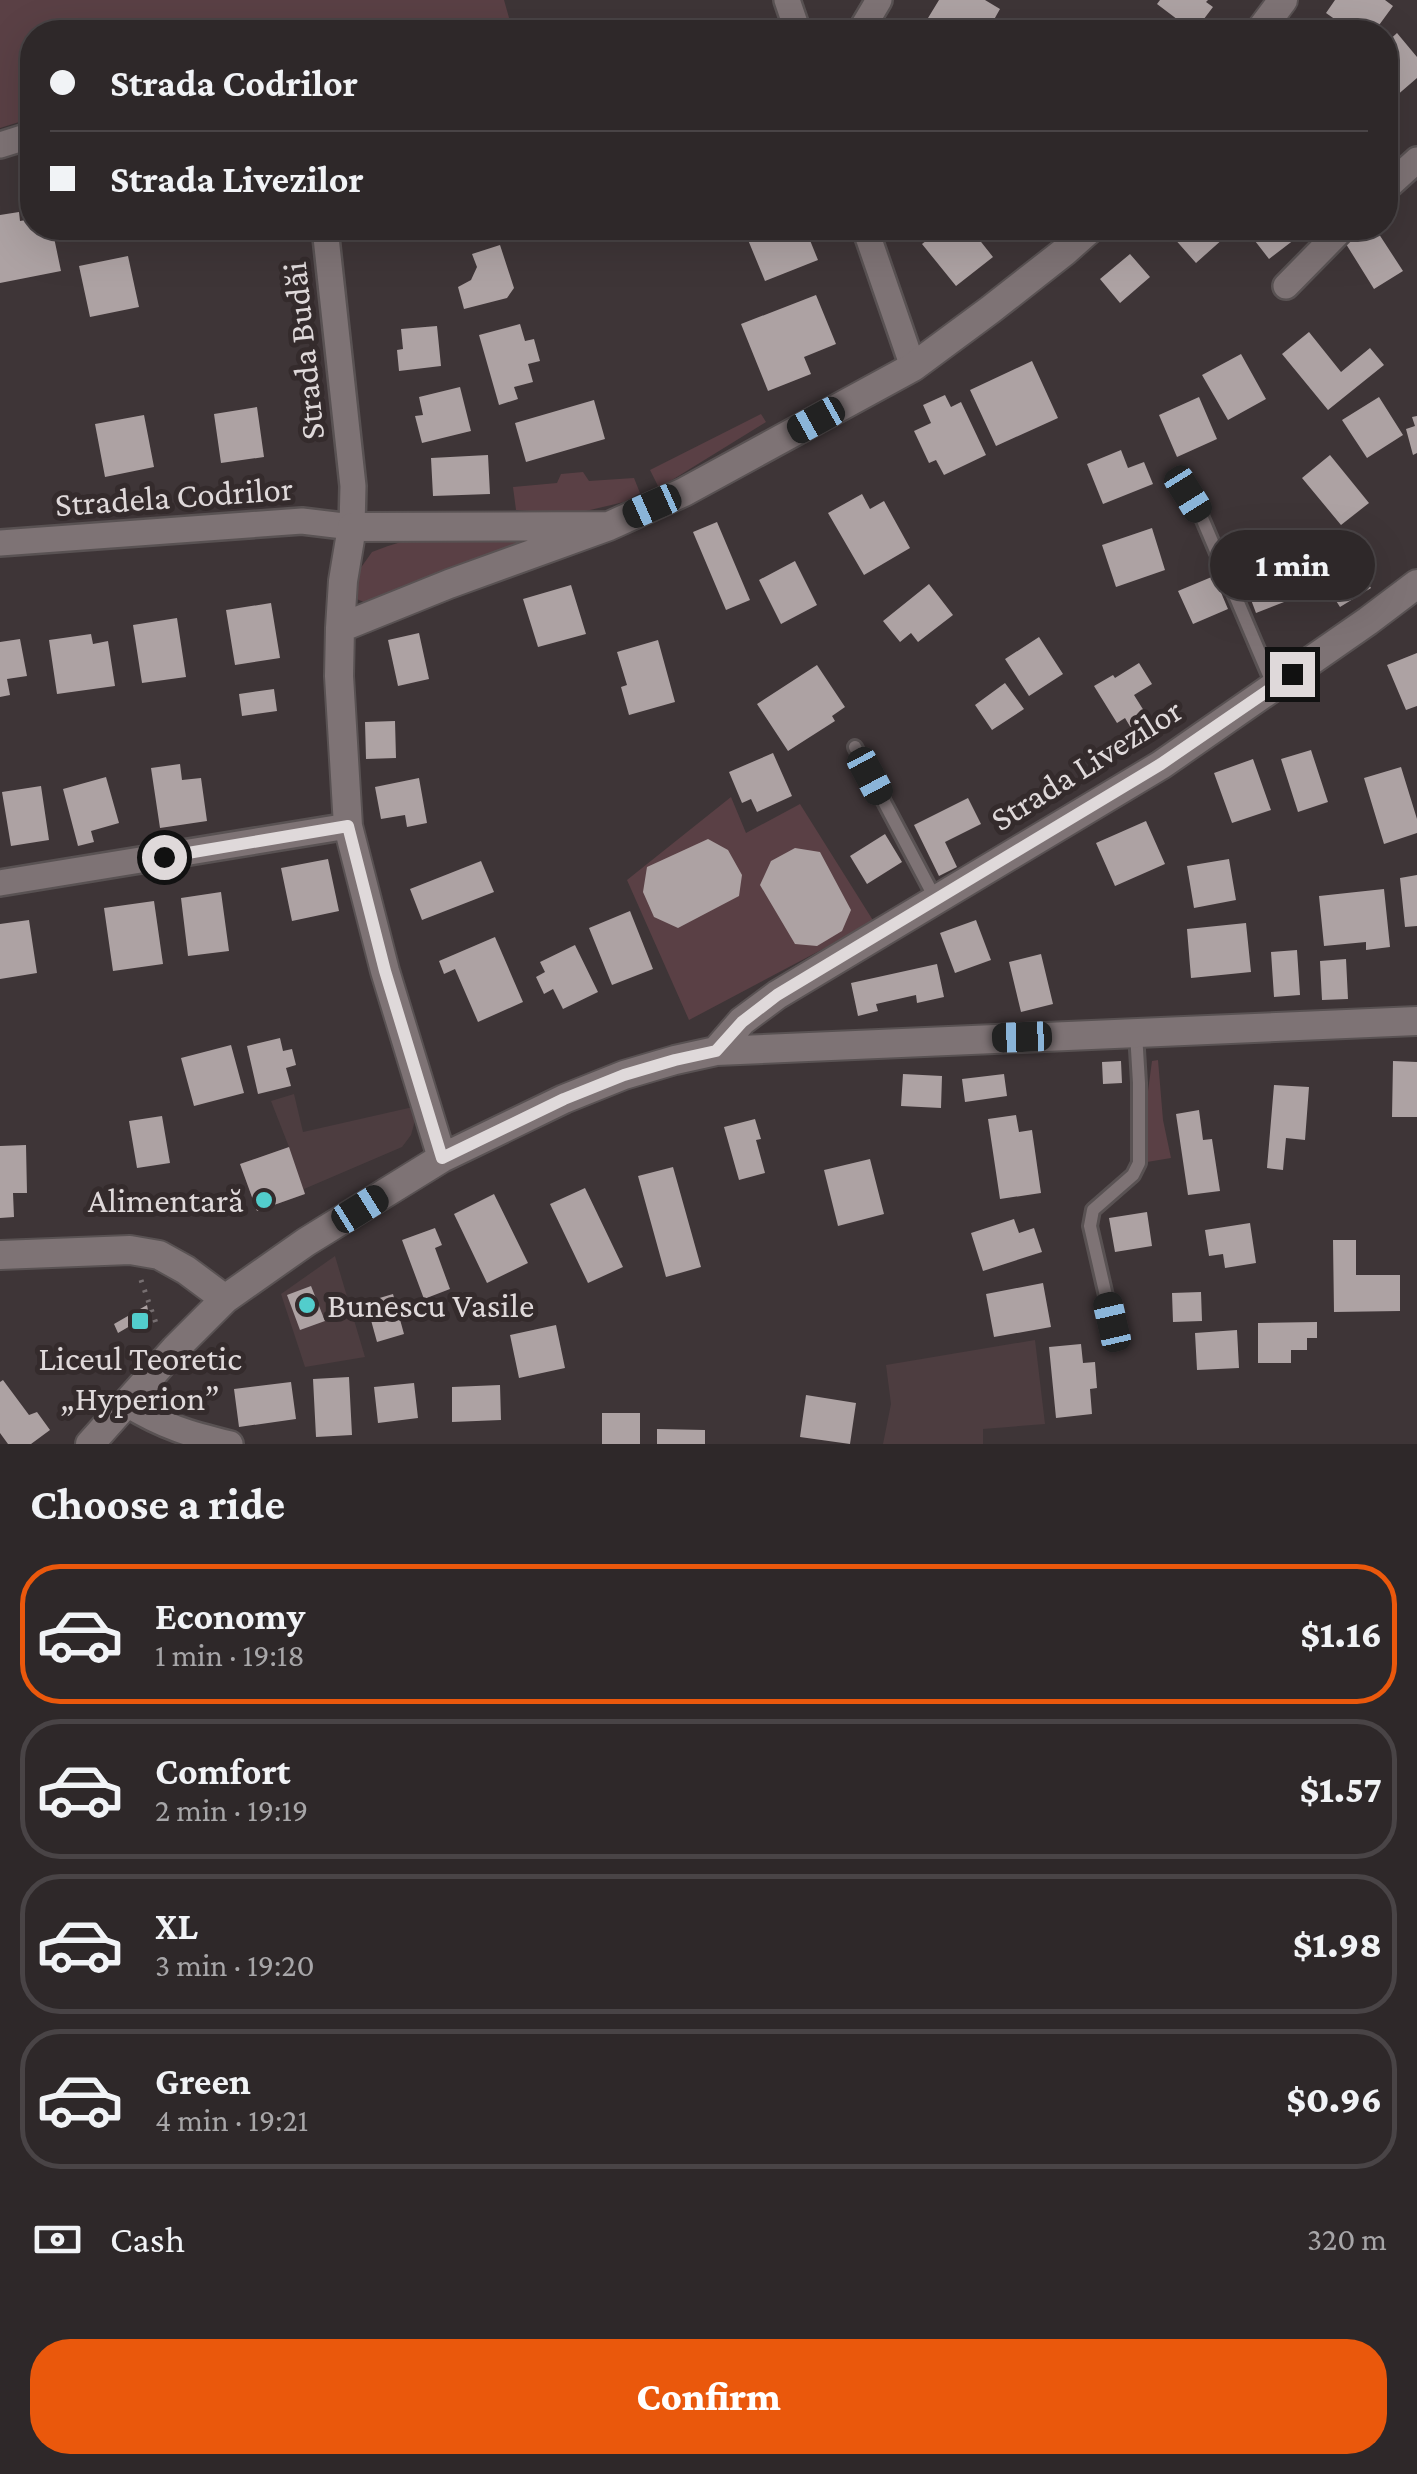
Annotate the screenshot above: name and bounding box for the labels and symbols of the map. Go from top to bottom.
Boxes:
street label: Strada Budăi [275,260,332,442]
car [782,392,850,448]
car [1159,461,1217,527]
street label: Stradela Codrilor [54,469,294,524]
car [618,480,686,532]
callout: 1 min [1210,529,1374,599]
route end [1270,652,1315,697]
street label: Strada Livezilor [984,690,1189,839]
car [843,742,897,810]
route start [142,835,187,880]
car [991,1021,1053,1053]
car [327,1180,393,1238]
place label: Alimentară [88,1181,244,1220]
marker: Alimentară [253,1189,275,1211]
place label: Bunescu Vasile [327,1286,534,1325]
car [1091,1289,1133,1355]
marker: Bunescu Vasile [296,1294,318,1316]
marker: Liceul Teoretic „Hyperion” [129,1310,151,1332]
place label: Liceul Teoretic „Hyperion” [38,1339,242,1418]

